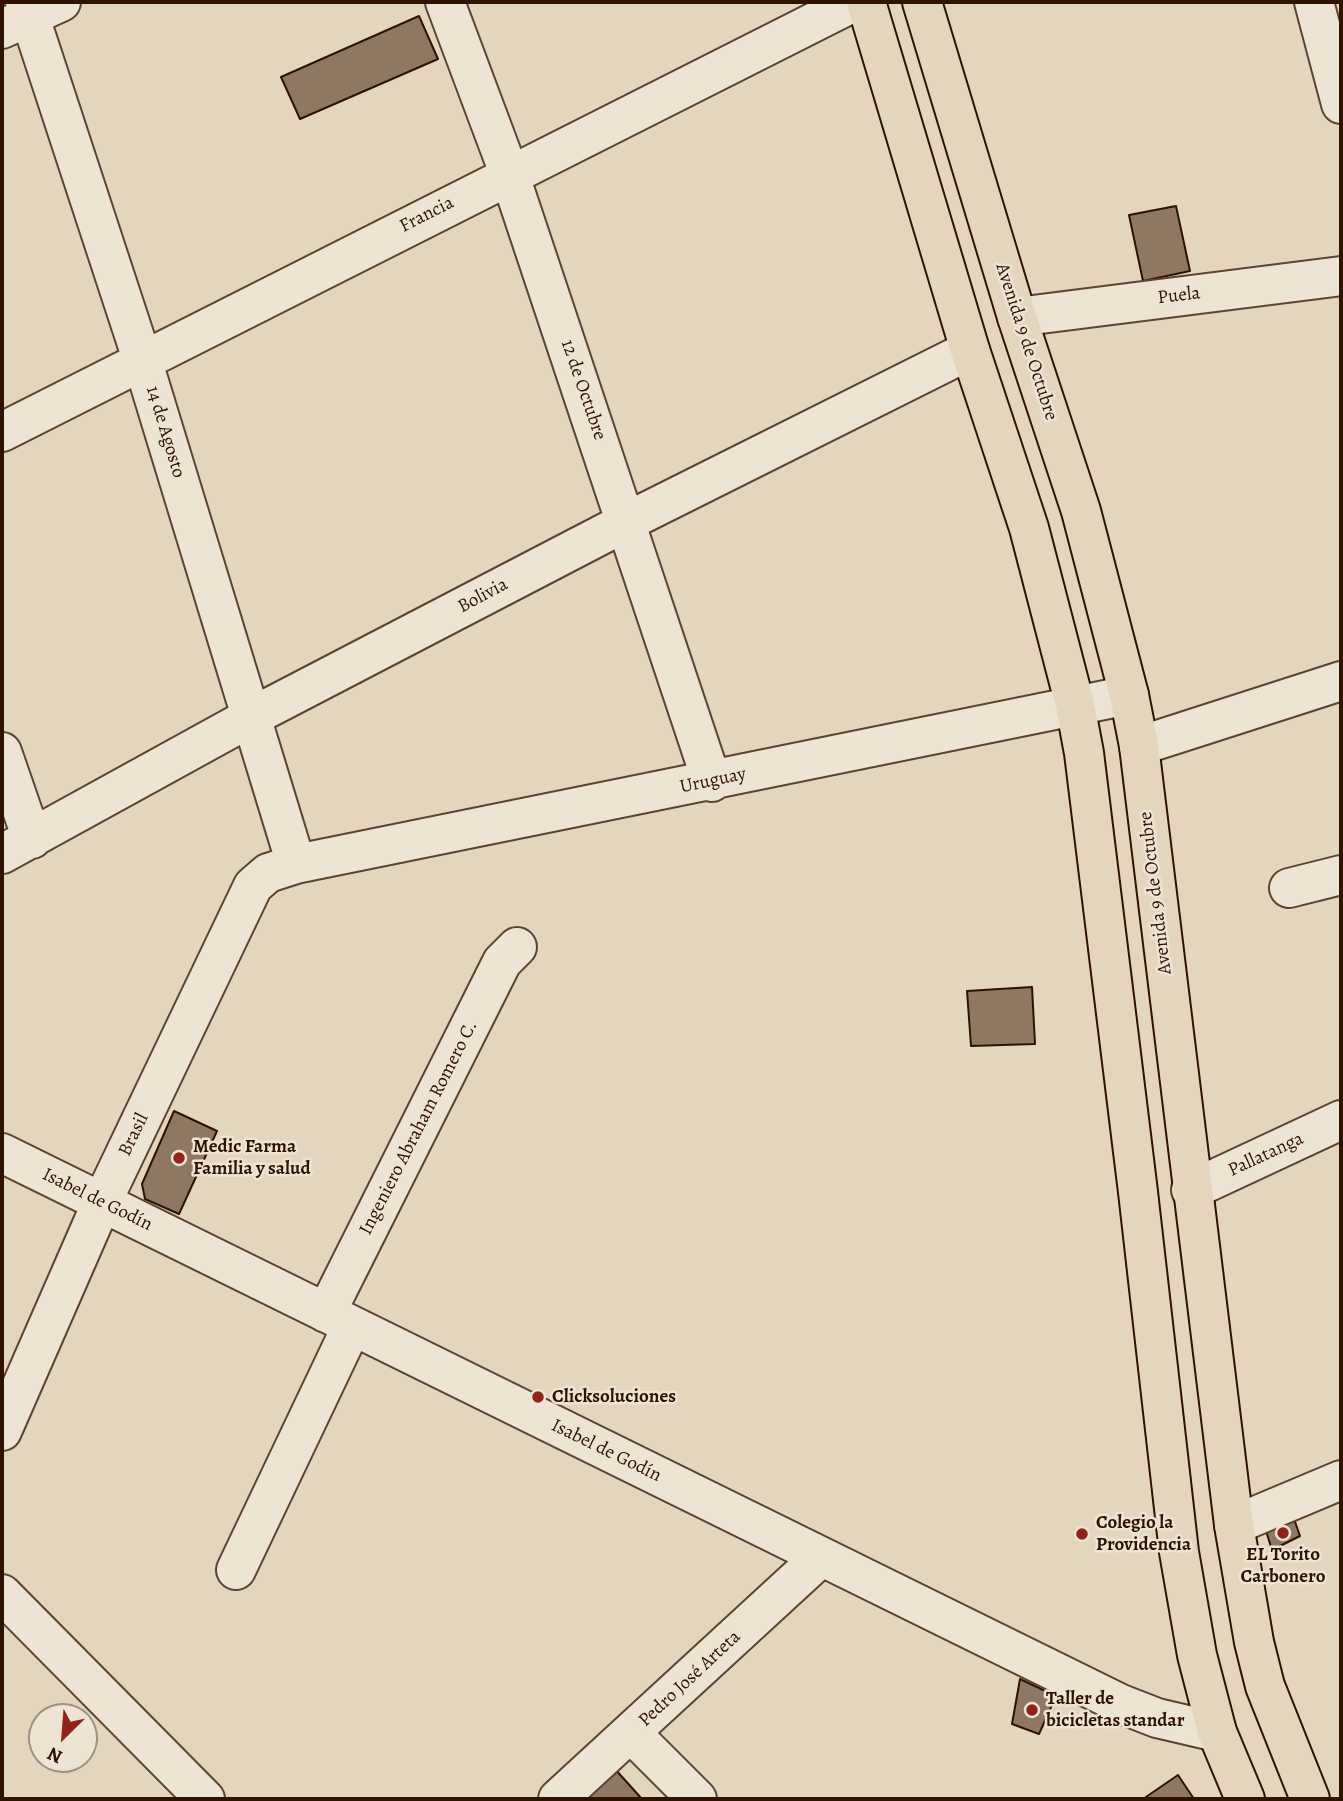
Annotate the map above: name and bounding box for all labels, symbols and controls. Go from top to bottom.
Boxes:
street label: Francia [396,192,458,238]
street label: Avenida 9 de Octubre [990,261,1062,423]
street label: Puela [1156,282,1202,310]
street label: 12 de Octubre [555,337,611,443]
street label: 14 de Agosto [140,383,190,481]
street label: Bolivia [454,573,512,619]
street label: Uruguay [678,763,748,799]
street label: Avenida 9 de Octubre [1135,810,1177,976]
street label: Ingeniero Abraham Romero C. [355,1017,483,1239]
street label: Brasil [114,1110,154,1160]
street label: Pallatanga [1225,1128,1307,1182]
place label: Medic Farma Familia y salud [193,1136,311,1180]
marker: Medic Farma Familia y salud [171,1150,187,1166]
street label: Isabel de Godín [38,1164,156,1236]
place label: Clicksoluciones [552,1386,676,1408]
marker: Clicksoluciones [530,1389,546,1405]
street label: Isabel de Godín [547,1415,665,1487]
place label: Colegio la Providencia [1096,1512,1191,1556]
marker: EL Torito Carbonero [1275,1525,1291,1541]
marker: Colegio la Providencia [1074,1526,1090,1542]
place label: EL Torito Carbonero [1241,1544,1325,1588]
street label: Pedro José Arteta [634,1626,746,1732]
place label: Taller de bicicletas standar [1046,1688,1185,1732]
marker: Taller de bicicletas standar [1024,1702,1040,1718]
north arrow [28,1703,98,1773]
text: N [43,1741,67,1770]

